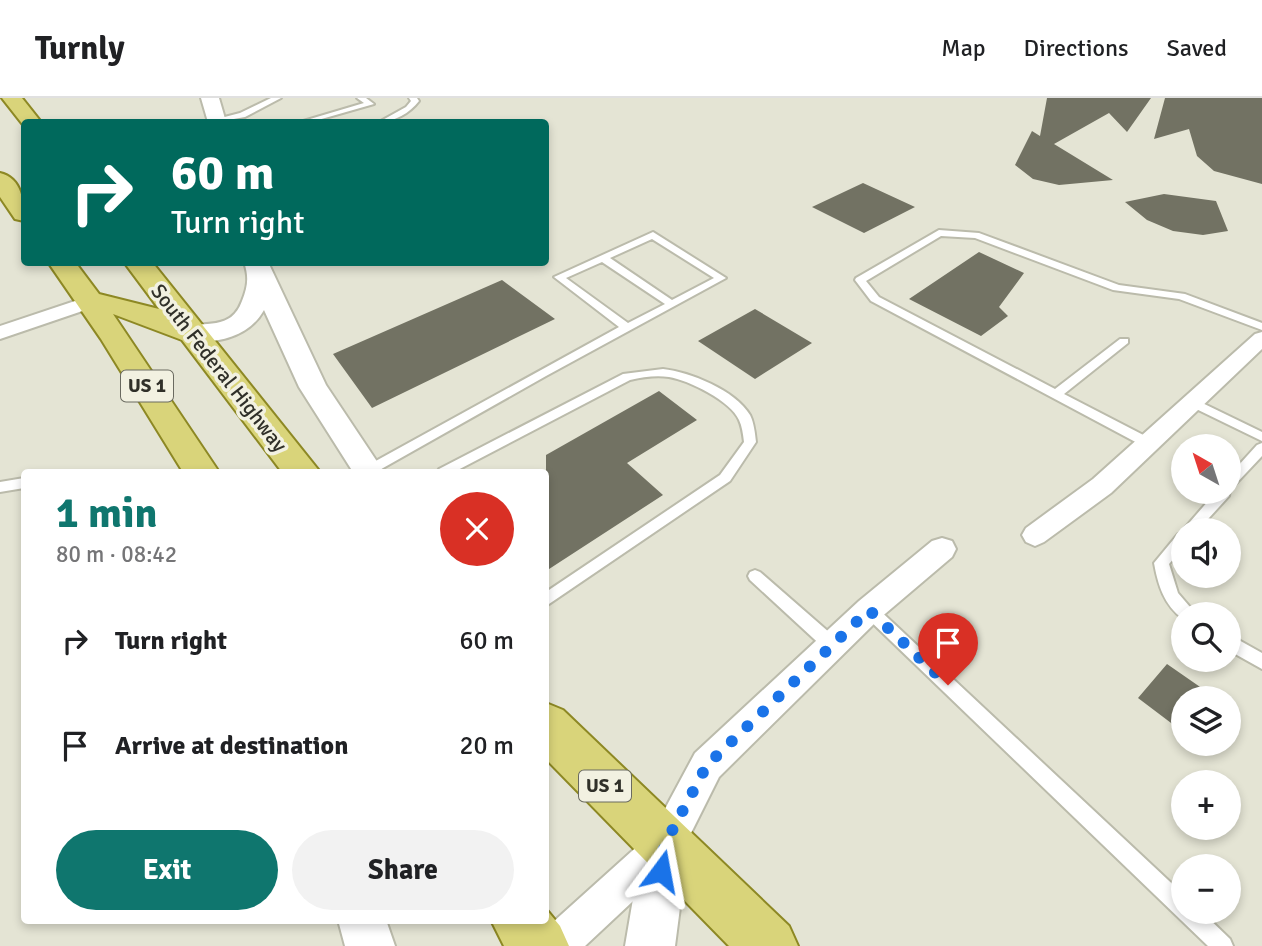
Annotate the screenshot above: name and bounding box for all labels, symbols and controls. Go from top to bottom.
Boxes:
text: Turnly [35,28,125,69]
text: Map [941,33,986,63]
text: Directions [1024,33,1129,63]
text: Saved [1167,33,1227,63]
text: 60 m [171,143,274,203]
icon: right [56,147,147,238]
text: Turn right [171,203,304,242]
street label: South Federal Highway [145,279,293,457]
road number: US 1 [121,370,173,402]
north arrow [1171,434,1241,504]
map controls [1171,434,1241,924]
text: 1 min [56,488,157,539]
button: close [440,492,514,566]
button: sound [1171,518,1241,588]
text: 80 m · 08:42 [56,540,177,569]
button: search [1171,602,1241,672]
pin [918,613,978,685]
icon: right [56,622,94,660]
icon: arrive [929,624,967,662]
text: Turn right [115,625,227,657]
text: 60 m [459,625,514,657]
button: layers [1171,686,1241,756]
icon: arrive [56,727,94,765]
text: Arrive at destination [115,730,348,762]
text: 20 m [459,730,514,762]
button: + [1171,770,1241,840]
road number: US 1 [579,771,631,802]
button: Exit [56,830,278,910]
button: Share [292,830,514,910]
position arrow [624,834,698,908]
button: − [1171,854,1241,924]

